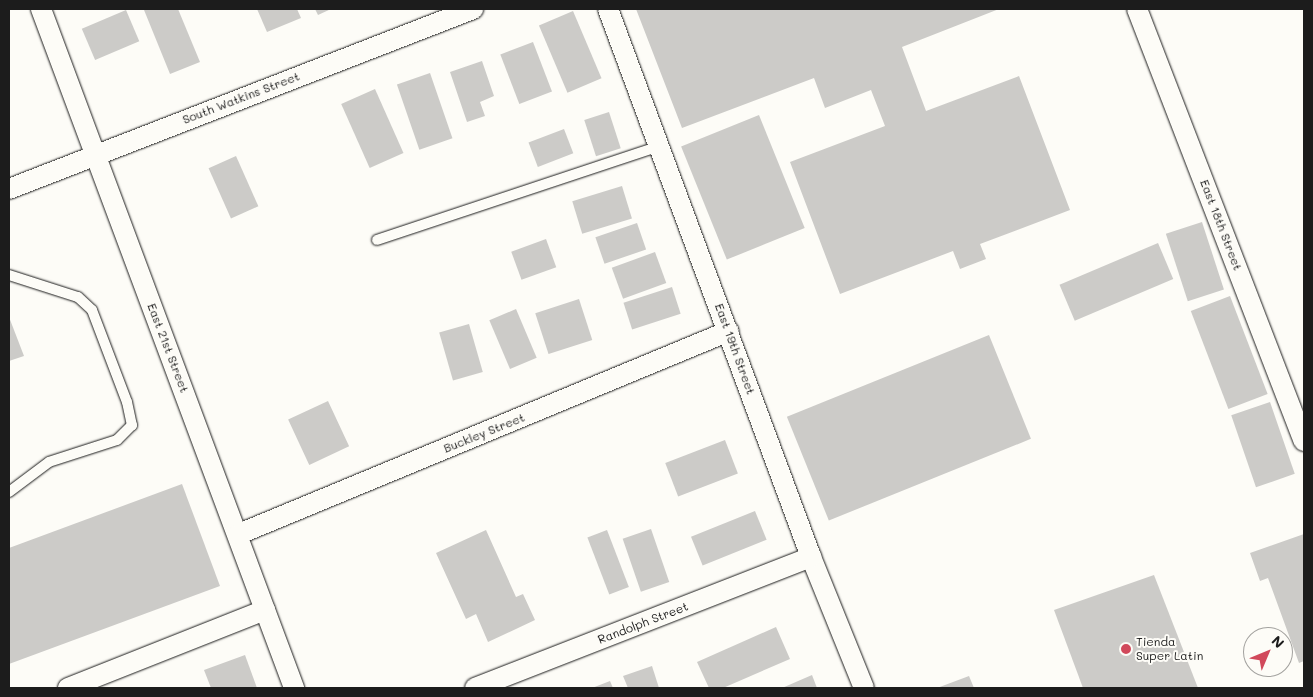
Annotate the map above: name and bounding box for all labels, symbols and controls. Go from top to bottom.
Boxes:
street label: South Watkins Street [180,69,302,127]
street label: East 18th Street [1197,178,1245,272]
street label: East 21st Street [144,301,192,395]
street label: East 19th Street [712,302,758,396]
street label: Buckley Street [441,410,527,456]
street label: Randolph Street [596,599,690,647]
north arrow [1243,627,1293,677]
text: N [1268,631,1289,652]
place label: Tienda Super Latin [1136,635,1203,663]
marker: Tienda Super Latin [1120,643,1132,655]

